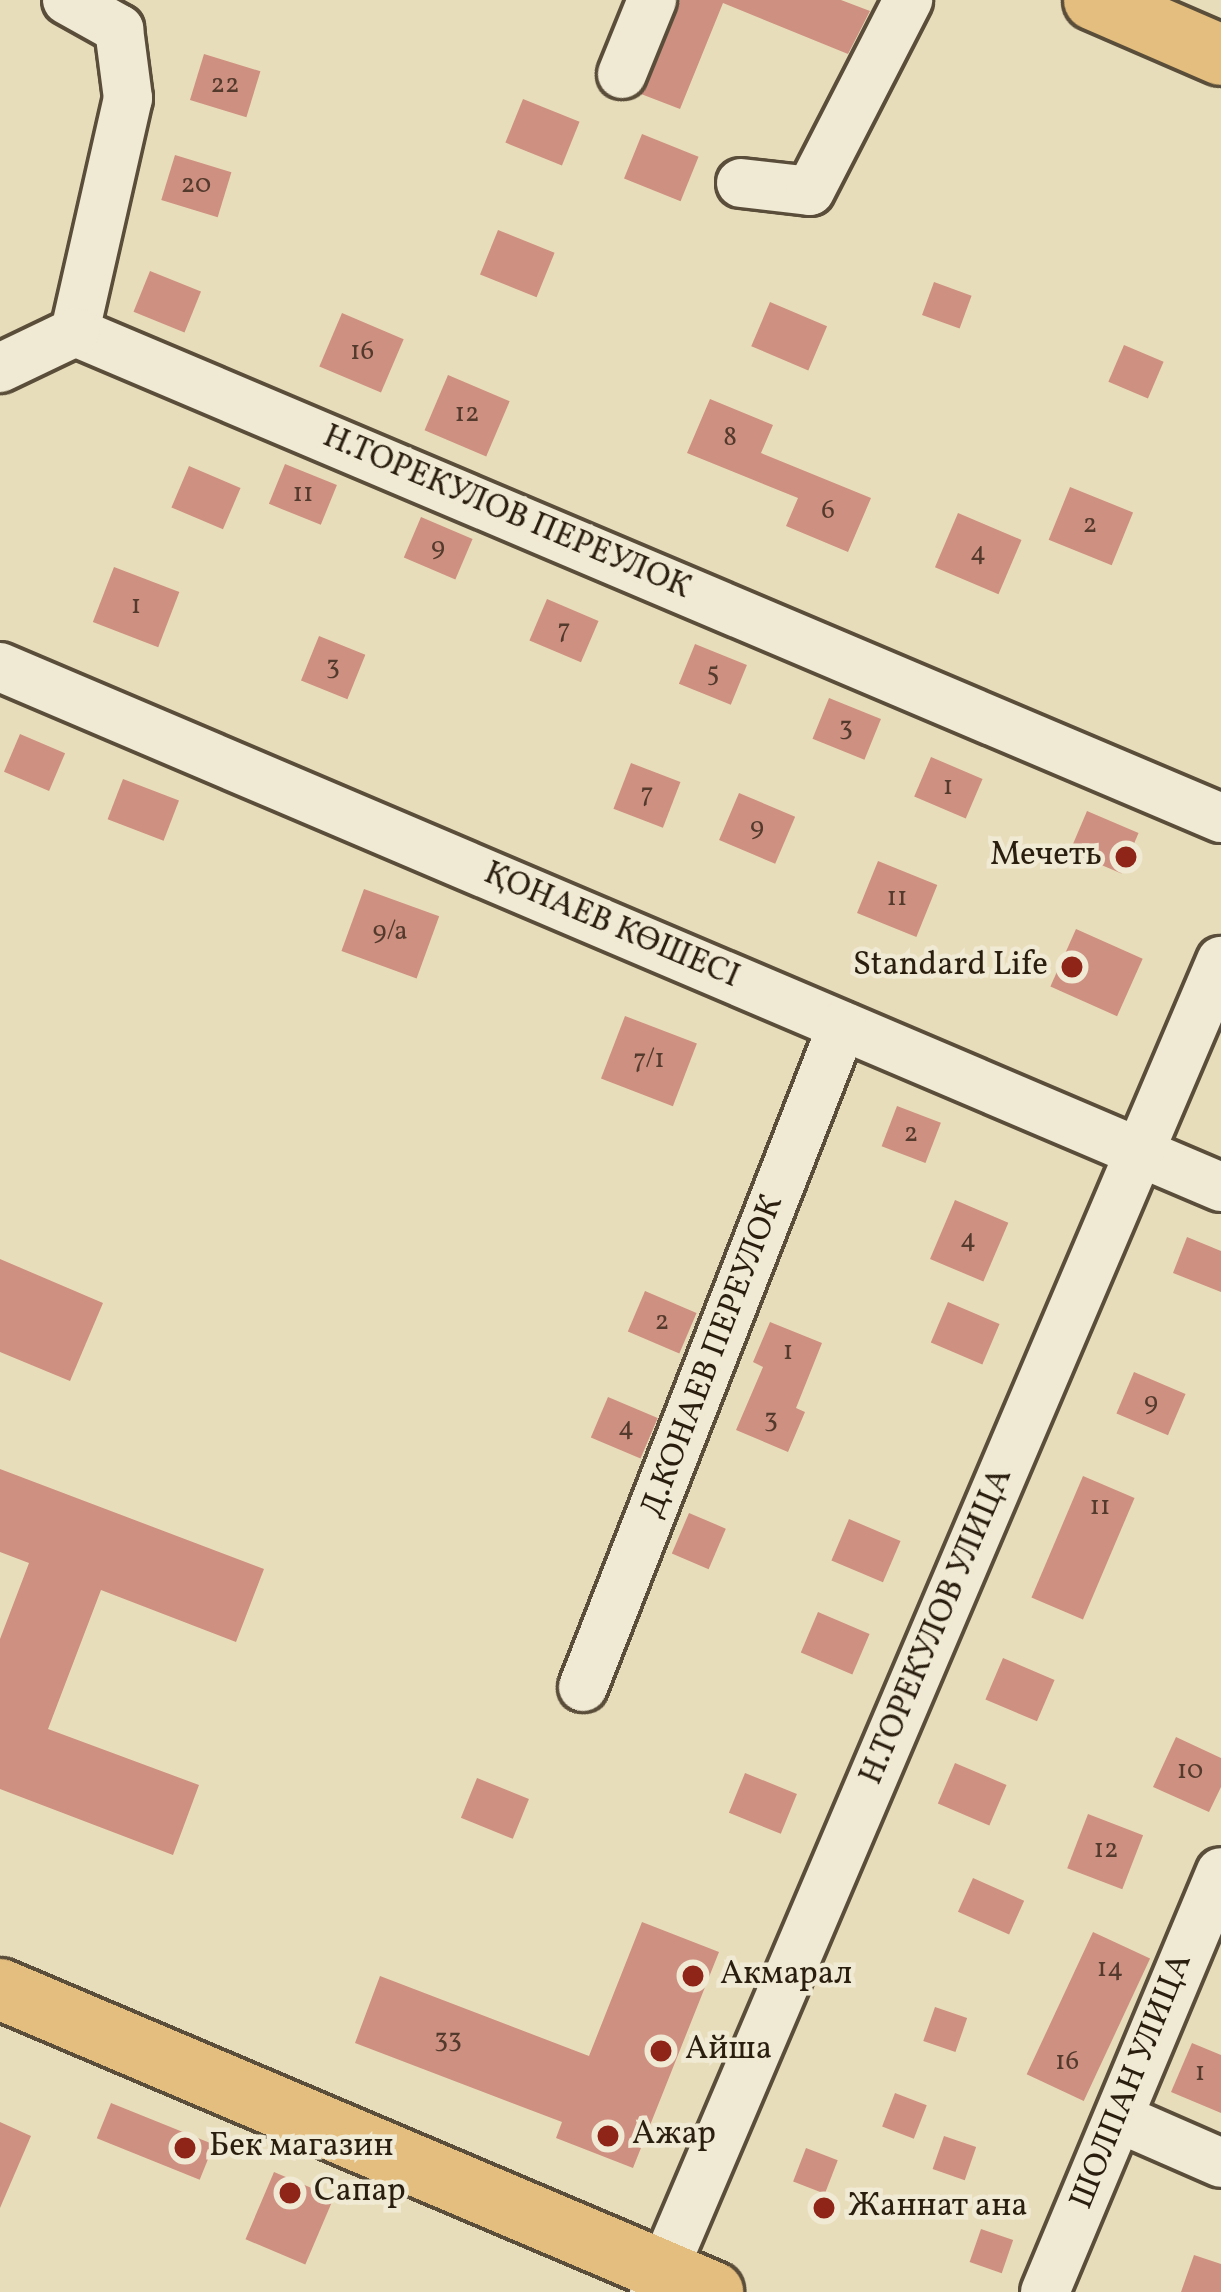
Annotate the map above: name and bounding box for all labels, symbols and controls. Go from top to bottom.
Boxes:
house number: 22 [211,70,239,102]
house number: 20 [181,170,211,202]
house number: 16 [350,337,374,369]
house number: 12 [455,399,479,431]
street label: Н.ТОРЕКУЛОВ ПЕРЕУЛОК [316,418,696,610]
house number: 8 [723,423,737,455]
house number: 11 [293,479,313,511]
house number: 6 [821,496,835,528]
house number: 2 [1083,510,1097,542]
house number: 9 [431,533,445,565]
house number: 4 [970,538,986,570]
house number: 1 [131,591,141,623]
house number: 7 [557,615,571,647]
house number: 3 [326,652,340,684]
house number: 5 [707,659,719,691]
house number: 3 [839,713,853,745]
house number: 1 [943,772,953,804]
house number: 7 [640,779,654,811]
house number: 9 [750,813,764,845]
place label: Мечеть [990,837,1102,877]
marker: Мечеть [1113,844,1139,870]
street label: ҚОНАЕВ КӨШЕСІ [477,855,745,999]
house number: 11 [887,883,907,915]
house number: 9/а [372,917,408,949]
place label: Standard Life [853,947,1048,987]
marker: Standard Life [1059,954,1085,980]
house number: 7/1 [633,1045,665,1077]
house number: 2 [904,1119,918,1151]
street label: Д.КОНАЕВ ПЕРЕУЛОК [634,1190,794,1524]
house number: 4 [960,1225,976,1257]
house number: 2 [655,1307,669,1339]
house number: 1 [783,1337,793,1369]
house number: 9 [1144,1388,1158,1420]
house number: 3 [764,1405,778,1437]
house number: 4 [618,1413,634,1445]
street label: Н.ТОРЕКУЛОВ УЛИЦА [853,1463,1023,1791]
house number: 11 [1090,1492,1110,1524]
house number: 10 [1177,1756,1203,1788]
house number: 12 [1094,1835,1118,1867]
street label: ШОЛПАН УЛИЦА [1064,1948,1202,2216]
house number: 14 [1097,1954,1123,1986]
place label: Акмарал [720,1956,852,1996]
marker: Акмарал [677,1960,709,1992]
house number: 33 [434,2025,462,2057]
place label: Айша [685,2031,772,2071]
marker: Айша [648,2038,674,2064]
house number: 16 [1055,2047,1079,2079]
house number: 1 [1195,2058,1205,2090]
place label: Ажар [632,2116,716,2156]
marker: Ажар [595,2123,621,2149]
place label: Бек магазин [209,2128,394,2168]
marker: Бек магазин [172,2135,198,2161]
place label: Сапар [314,2173,406,2213]
marker: Сапар [277,2180,303,2206]
place label: Жаннат ана [848,2188,1028,2228]
marker: Жаннат ана [811,2195,837,2221]

